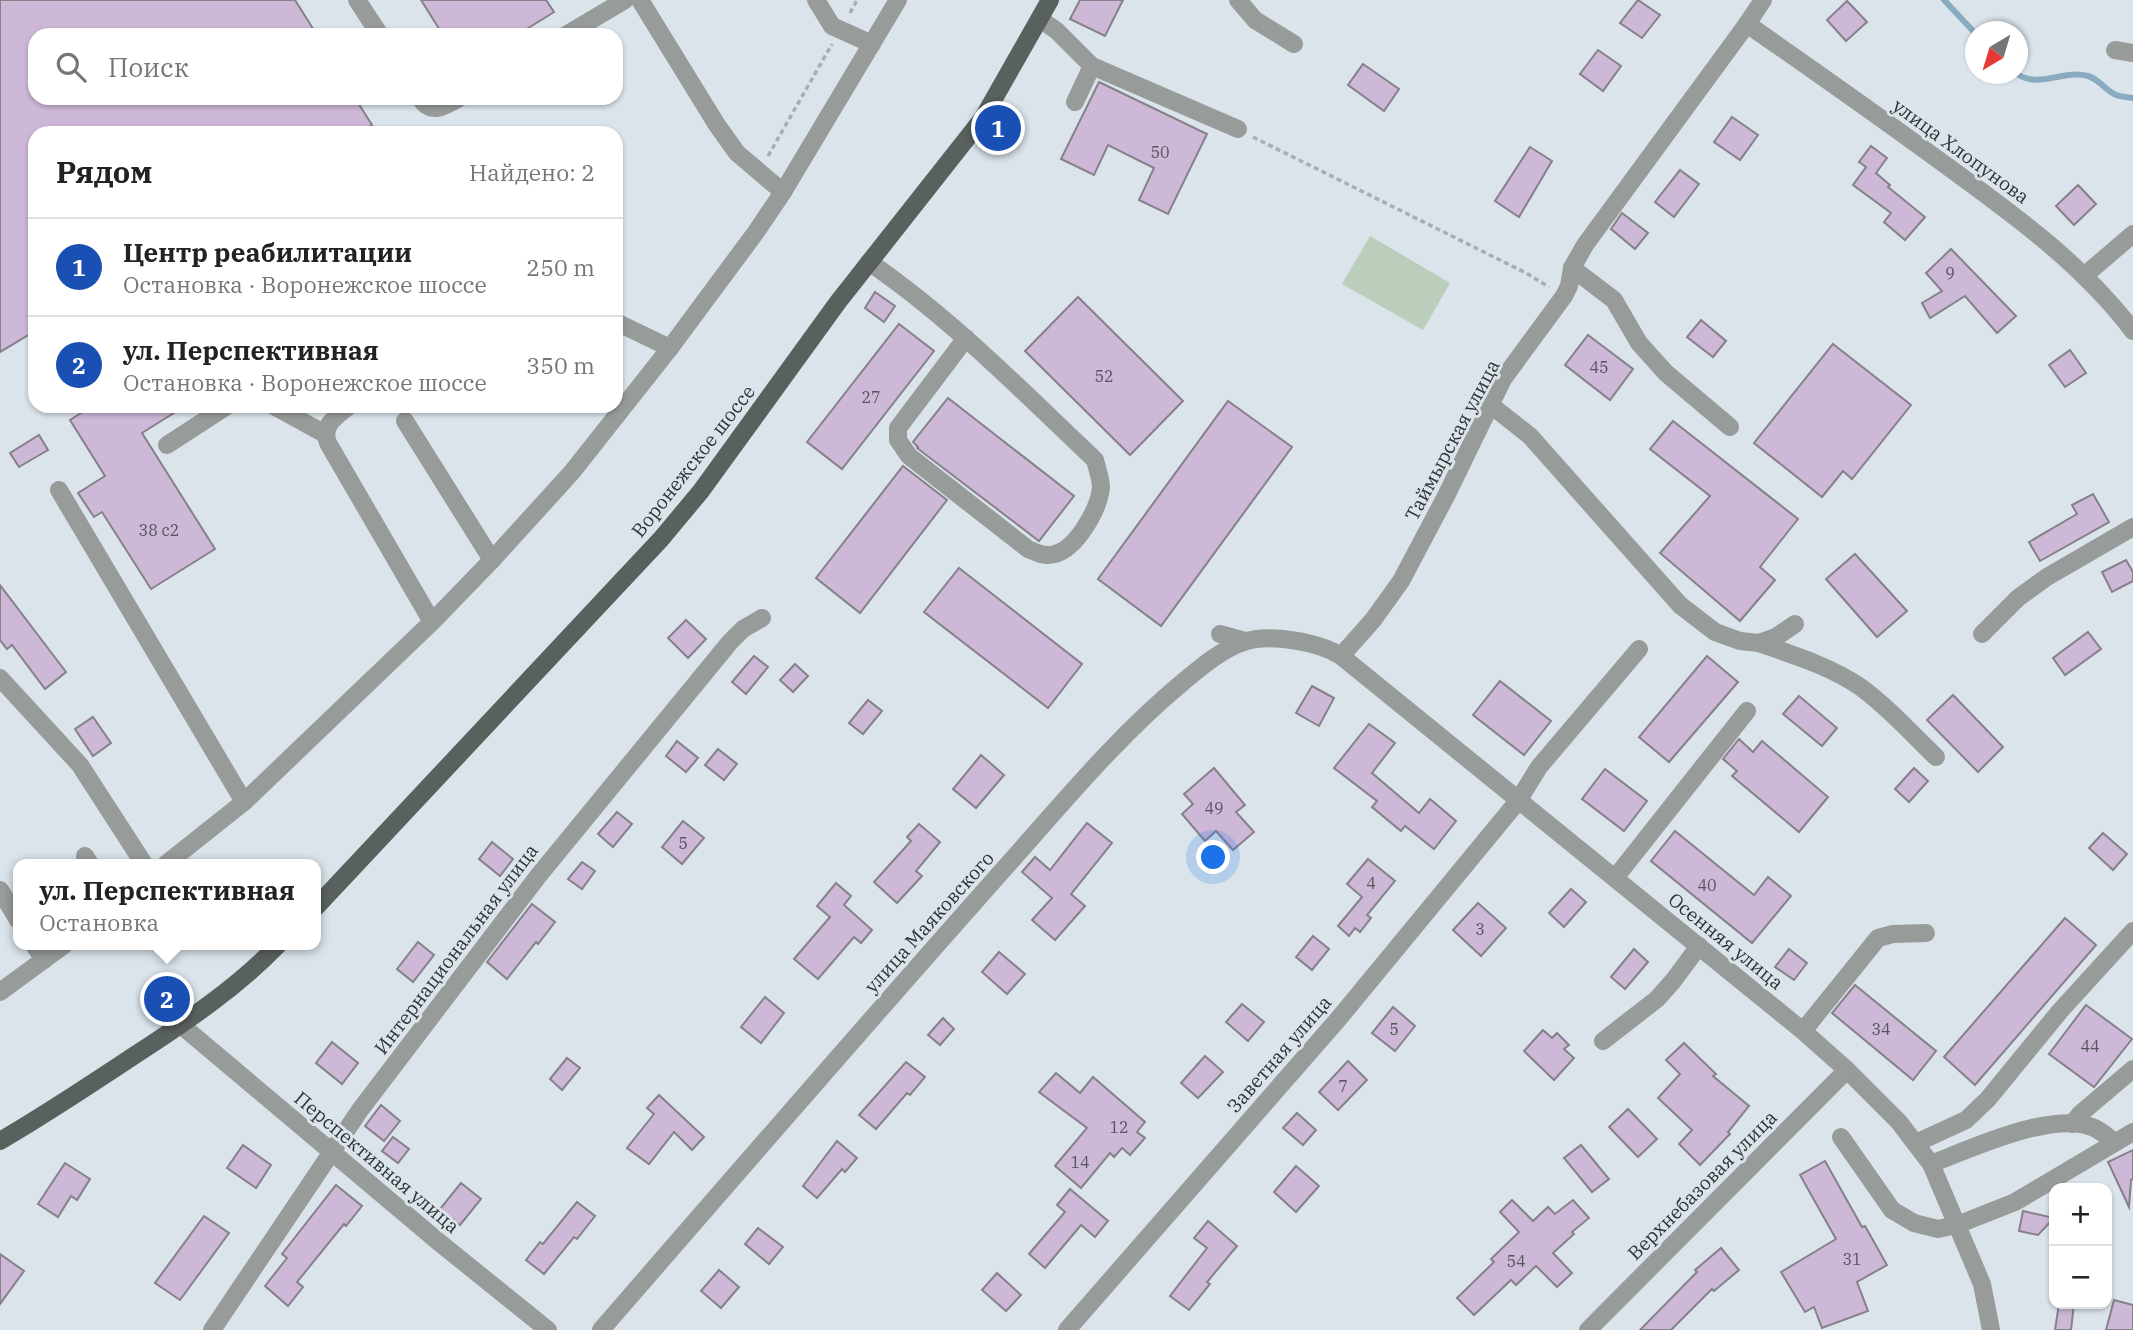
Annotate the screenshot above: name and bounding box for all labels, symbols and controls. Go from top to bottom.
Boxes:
north arrow [1965,21,2028,84]
search box [28,28,623,105]
icon: search [52,48,90,86]
text: Поиск [108,50,189,84]
street label: улица Хлопунова [1888,93,2034,209]
pin: 1 [975,102,1021,154]
house number: 50 [1150,142,1170,162]
text: Рядом [56,152,152,191]
text: Найдено: 2 [469,157,595,187]
text: Центр реабилитации [123,235,412,269]
text: 1 [72,252,86,282]
text: 250 m [526,252,595,282]
house number: 9 [1945,263,1955,283]
text: Остановка · Воронежское шоссе [123,269,487,299]
text: ул. Перспективная [123,333,379,367]
text: 2 [72,350,86,380]
text: 350 m [526,350,595,380]
street label: Таймырская улица [1399,355,1505,525]
house number: 45 [1589,357,1609,377]
house number: 52 [1094,366,1114,386]
text: Остановка · Воронежское шоссе [123,367,487,397]
street label: Воронежское шоссе [626,380,760,542]
house number: 27 [861,387,881,407]
house number: 38 с2 [139,520,179,540]
house number: 49 [1204,798,1224,818]
house number: 5 [678,833,688,853]
street label: Интернациональная улица [369,839,543,1059]
your location [1196,840,1230,874]
street label: улица Маяковского [859,846,999,998]
popup [13,859,321,950]
text: ул. Перспективная [39,873,295,907]
house number: 4 [1366,873,1376,893]
house number: 40 [1697,875,1717,895]
street label: Осенняя улица [1664,887,1788,995]
text: Остановка [39,907,159,937]
house number: 3 [1475,919,1485,939]
pin: 2 [144,973,190,1025]
street label: Заветная улица [1222,991,1336,1117]
house number: 5 [1389,1019,1399,1039]
house number: 34 [1871,1019,1891,1039]
house number: 44 [2080,1036,2100,1056]
house number: 7 [1338,1076,1348,1096]
street label: Перспективная улица [289,1086,465,1238]
street label: Верхнебазовая улица [1622,1105,1782,1265]
house number: 12 [1109,1117,1129,1137]
house number: 14 [1070,1152,1090,1172]
map controls [2049,1183,2112,1309]
button: + [2049,1183,2112,1246]
button: − [2049,1246,2112,1309]
house number: 31 [1842,1249,1862,1269]
house number: 54 [1506,1251,1526,1271]

